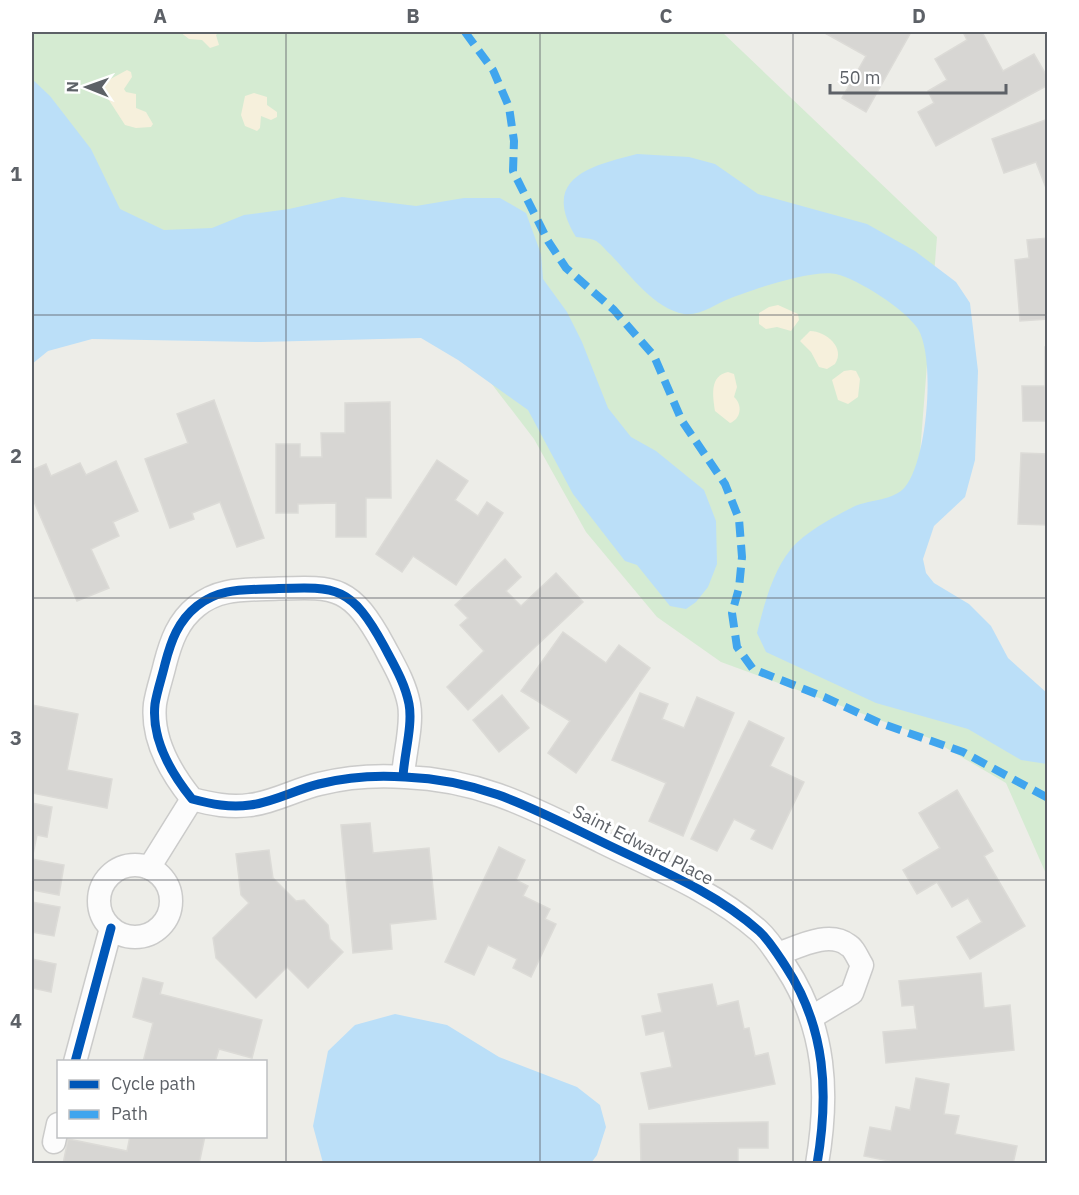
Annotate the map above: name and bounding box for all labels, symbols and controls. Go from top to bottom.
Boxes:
text: A [153,2,167,29]
text: B [406,2,420,29]
text: C [659,2,673,29]
text: D [912,2,926,29]
north arrow [57,57,117,117]
scale bar [830,57,1006,95]
text: 50 m [839,66,881,89]
text: N [62,81,82,93]
text: 1 [10,160,22,187]
text: 2 [10,442,22,469]
text: 3 [10,724,22,751]
street label: Saint Edward Place [569,799,718,890]
text: 4 [10,1007,22,1034]
legend [57,1060,267,1138]
text: Cycle path [111,1072,196,1095]
text: Path [111,1102,148,1125]

